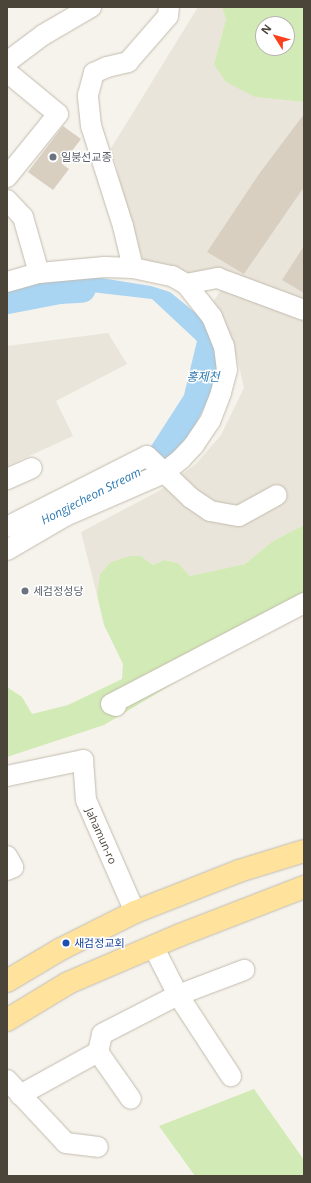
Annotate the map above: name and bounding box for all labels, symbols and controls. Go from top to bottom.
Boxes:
north arrow [255,16,295,56]
text: N [257,21,274,37]
place label: 일붕선교종 [61,150,112,164]
marker: 일붕선교종 [48,152,58,162]
water label: 홍제천 [186,370,220,384]
water label: Hongjecheon Stream [39,465,143,527]
place label: 세검정성당 [33,584,84,598]
marker: 세검정성당 [20,586,30,596]
street label: Jahamun-ro [83,806,119,866]
place label: 새검정교회 [74,936,125,950]
marker: 새검정교회 [61,938,71,948]

